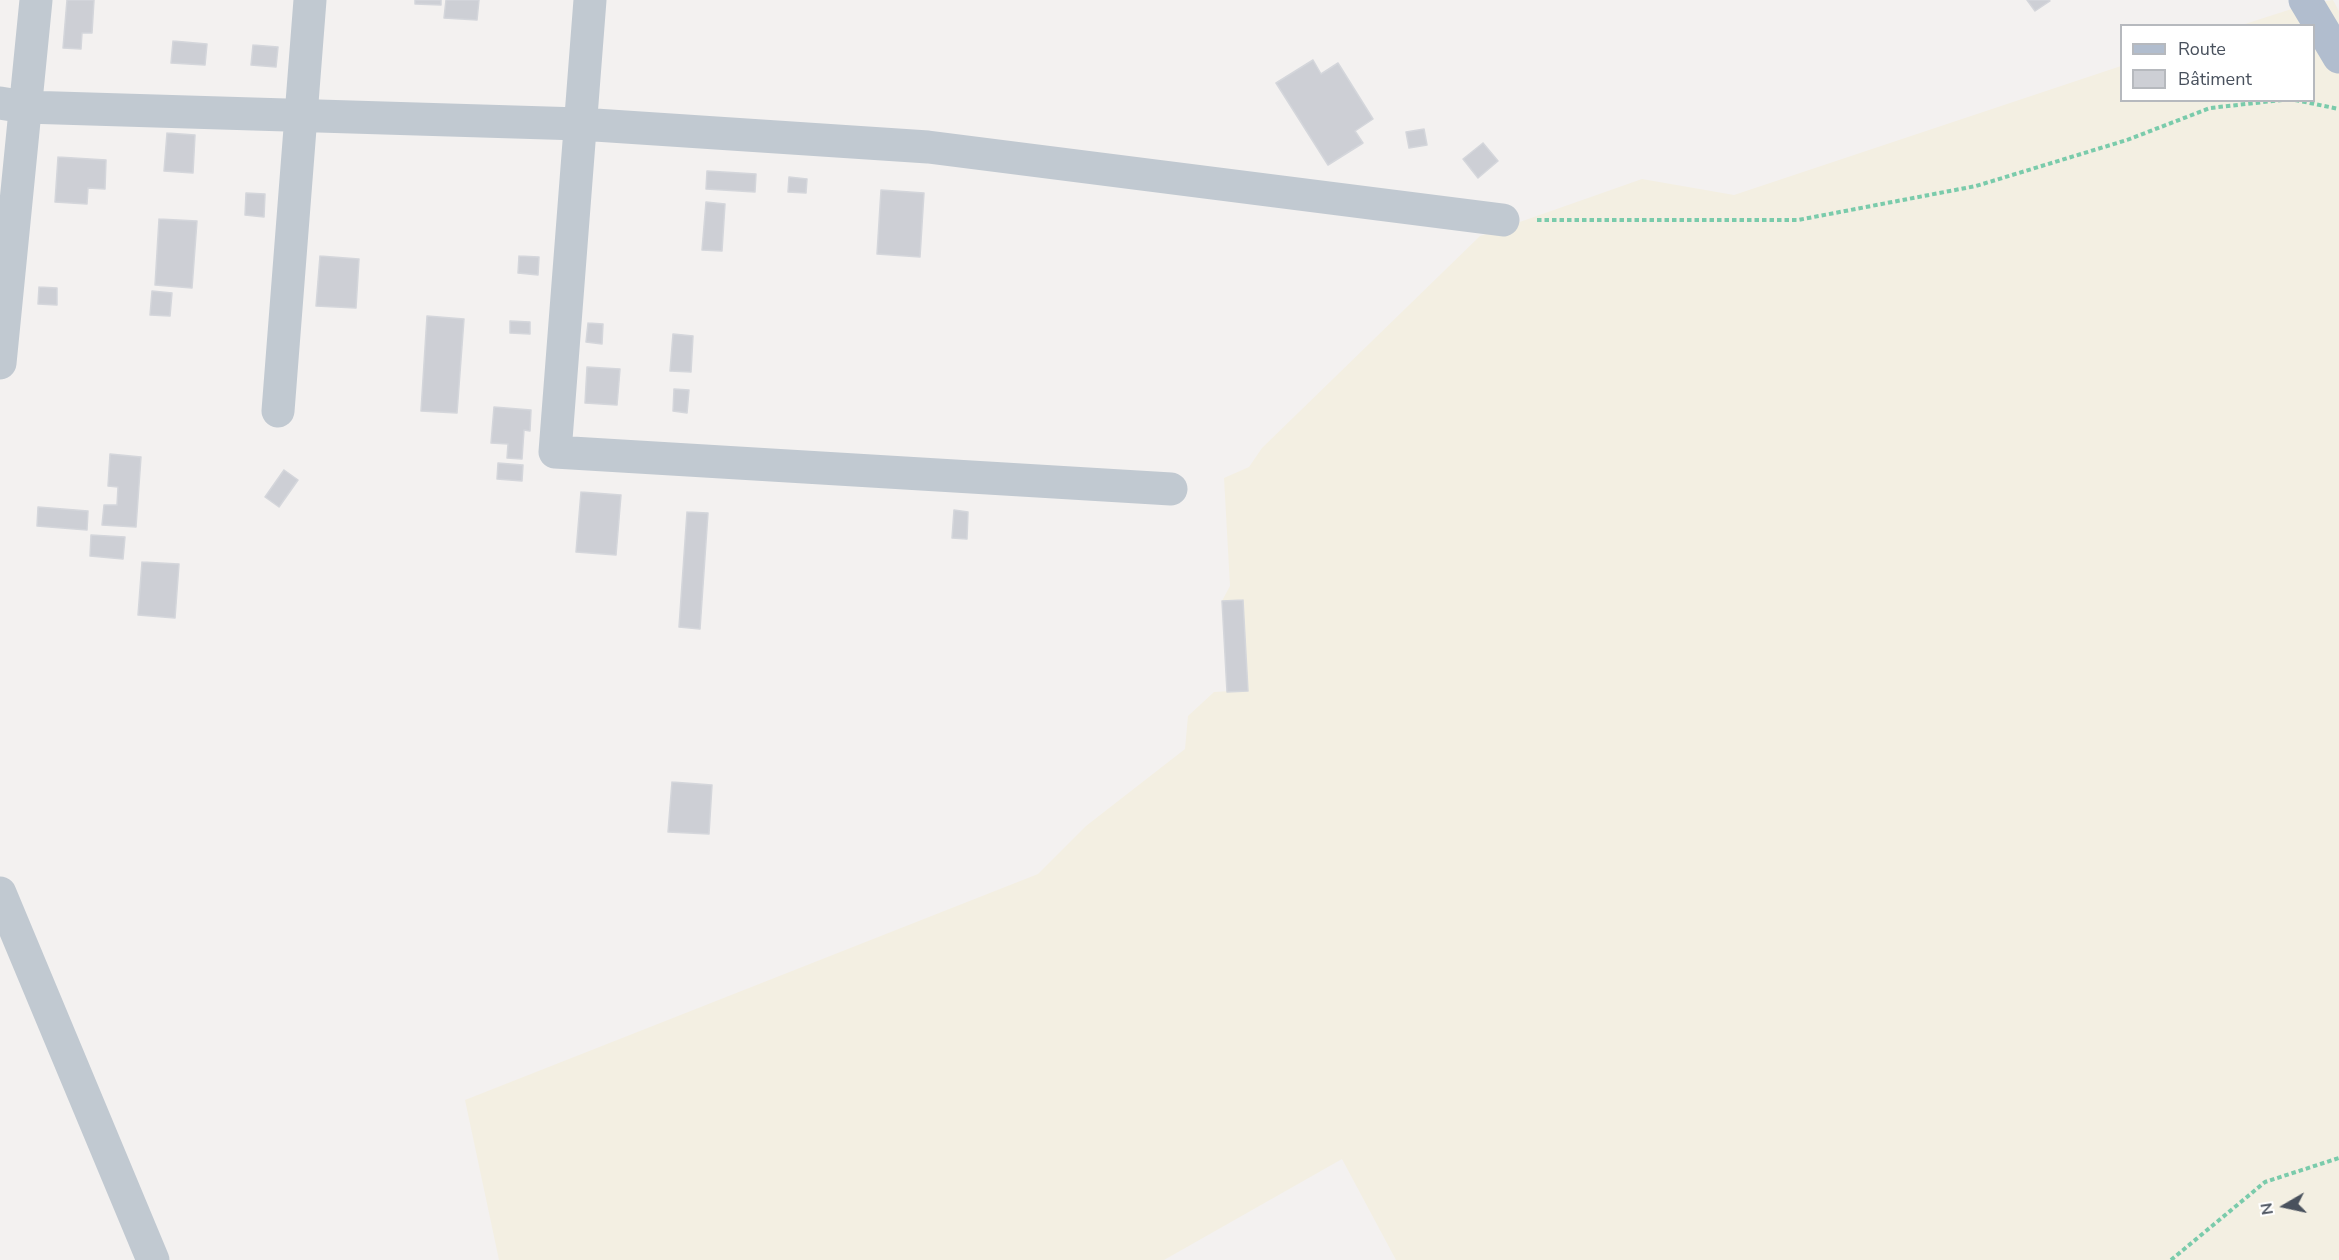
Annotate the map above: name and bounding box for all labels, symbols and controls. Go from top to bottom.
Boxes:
legend [2120,24,2315,102]
text: Route [2178,37,2226,61]
text: Bâtiment [2178,67,2252,91]
north arrow [2255,1176,2315,1236]
text: N [2255,1201,2279,1216]

